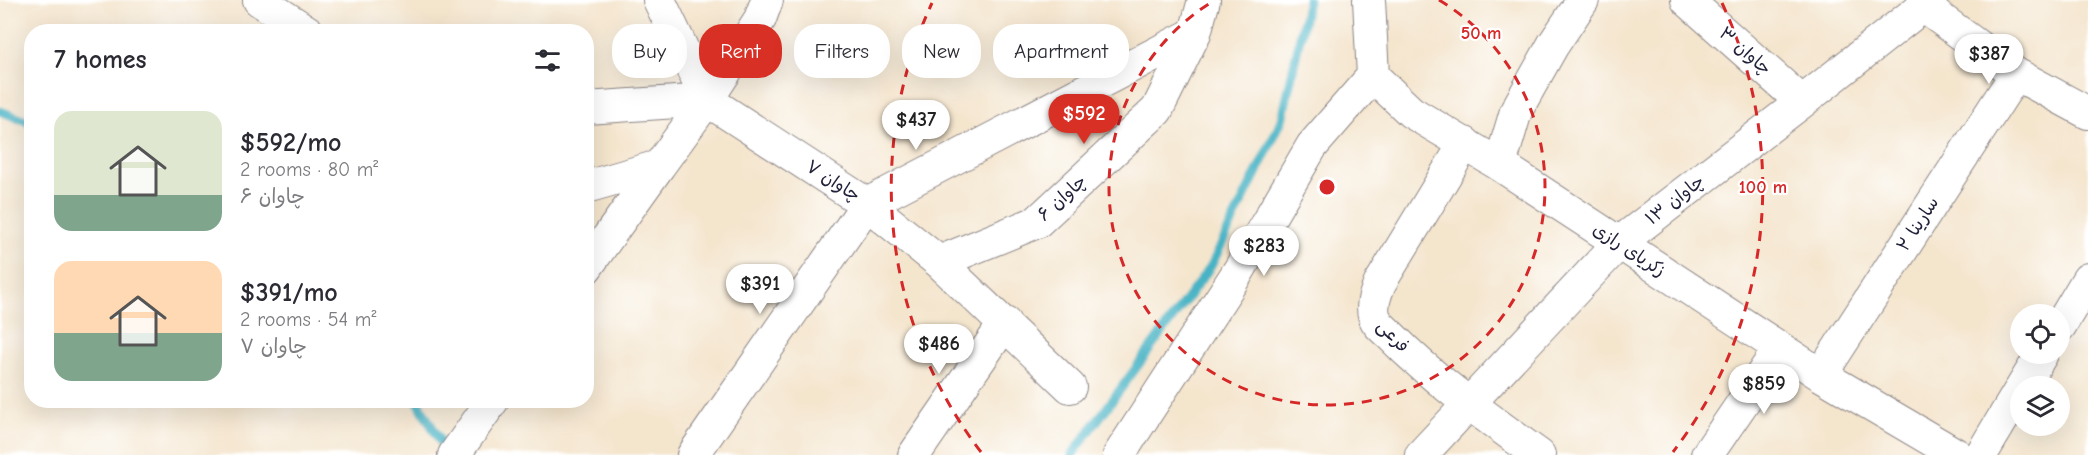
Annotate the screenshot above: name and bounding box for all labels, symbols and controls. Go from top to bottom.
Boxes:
text: 50 m [1461,23,1501,44]
street label: چاوان ۳ [1714,23,1775,80]
chip: Buy [612,24,687,78]
chip: Rent [699,24,782,78]
chip: Filters [794,24,890,78]
chip: New [902,24,981,78]
chip: Apartment [993,24,1129,78]
pin: $387 [1953,34,2025,85]
text: $387 [1968,42,2010,65]
icon: filters [531,44,564,77]
text: 7 homes [54,45,147,75]
pin: $592 [1048,94,1120,145]
pin: $437 [880,100,952,151]
text: $592 [1062,102,1106,125]
text: $437 [896,108,936,131]
text: $592/mo [240,128,342,158]
icon: home [102,135,174,207]
street label: چاوان ۷ [801,156,864,207]
text: 2 rooms · 80 m² [240,158,378,181]
street label: چاوان ۶ [1033,171,1091,226]
street label: چاوان ۱۳ [1641,171,1709,230]
centre of rings [1317,177,1337,197]
text: 100 m [1739,177,1787,198]
text: چاوان ۶ [240,185,305,208]
street label: سارینا ۲ [1893,193,1943,255]
street label: زکریای رازی [1589,219,1669,281]
pin: $283 [1228,226,1300,277]
text: $283 [1243,234,1285,257]
pin: $391 [724,264,796,315]
text: $391 [740,272,780,295]
text: $391/mo [240,278,338,308]
icon: home [102,285,174,357]
map controls [2010,304,2070,436]
button: locate [2010,304,2070,364]
text: 2 rooms · 54 m² [240,308,376,331]
street label: فرعی [1373,315,1413,357]
pin: $486 [903,324,975,375]
text: $486 [918,332,960,355]
text: چاوان ۷ [240,335,307,358]
pin: $859 [1728,364,1800,415]
text: $859 [1742,372,1786,395]
button: layers [2010,376,2070,436]

